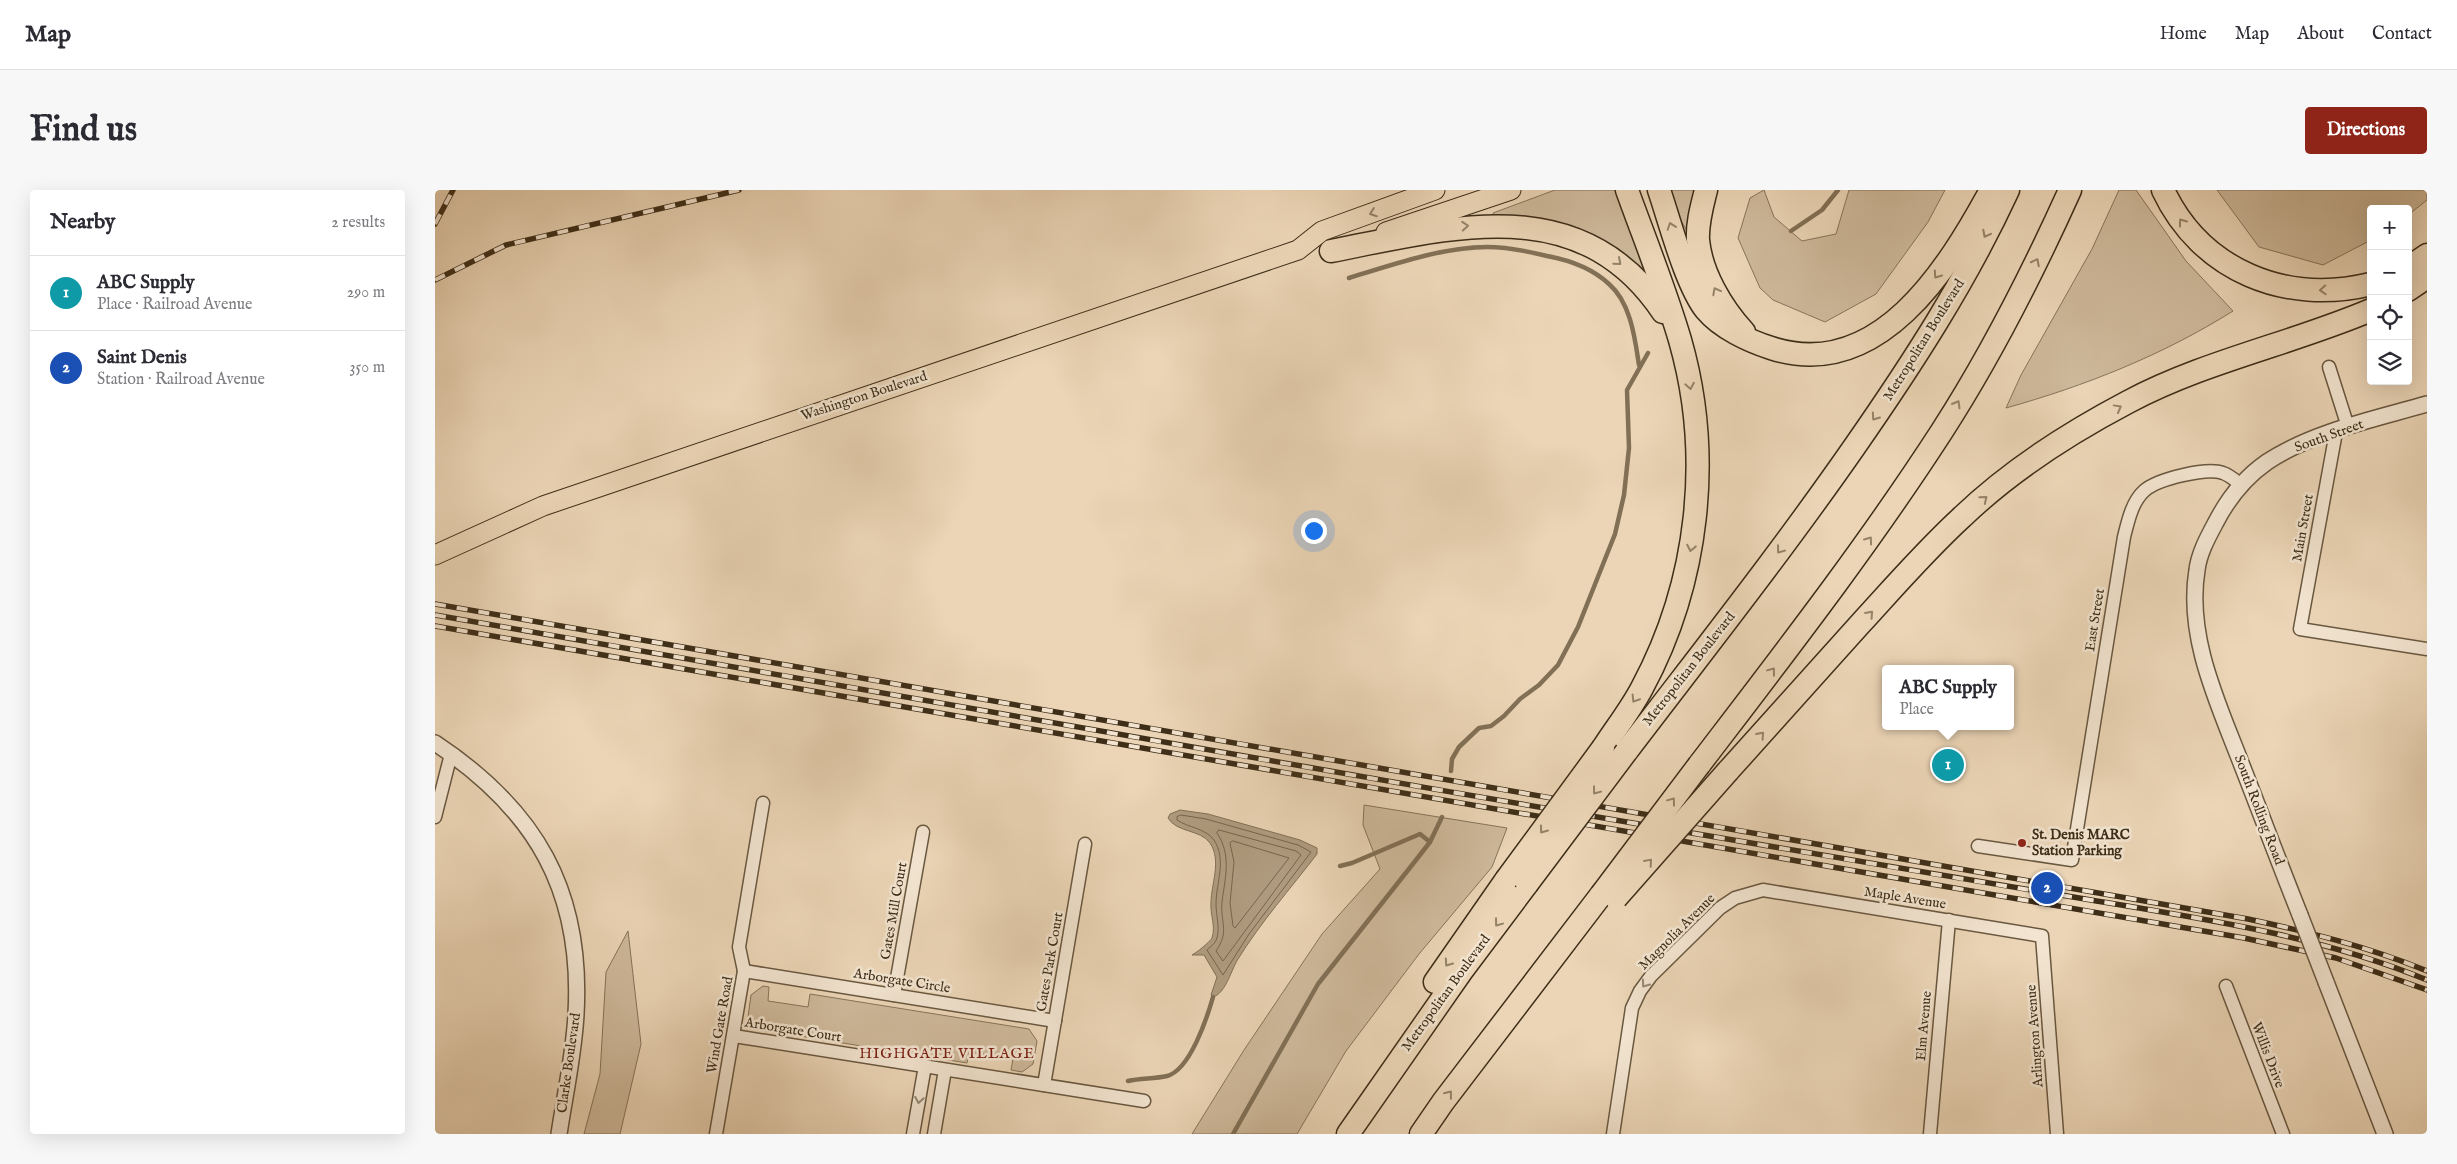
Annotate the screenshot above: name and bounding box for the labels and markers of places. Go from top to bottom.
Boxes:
pin: 1 [1932,746,1964,784]
place label: St. Denis MARC Station Parking [2032,826,2130,860]
marker: St. Denis MARC Station Parking [2016,837,2028,849]
pin: 2 [2031,869,2063,907]

